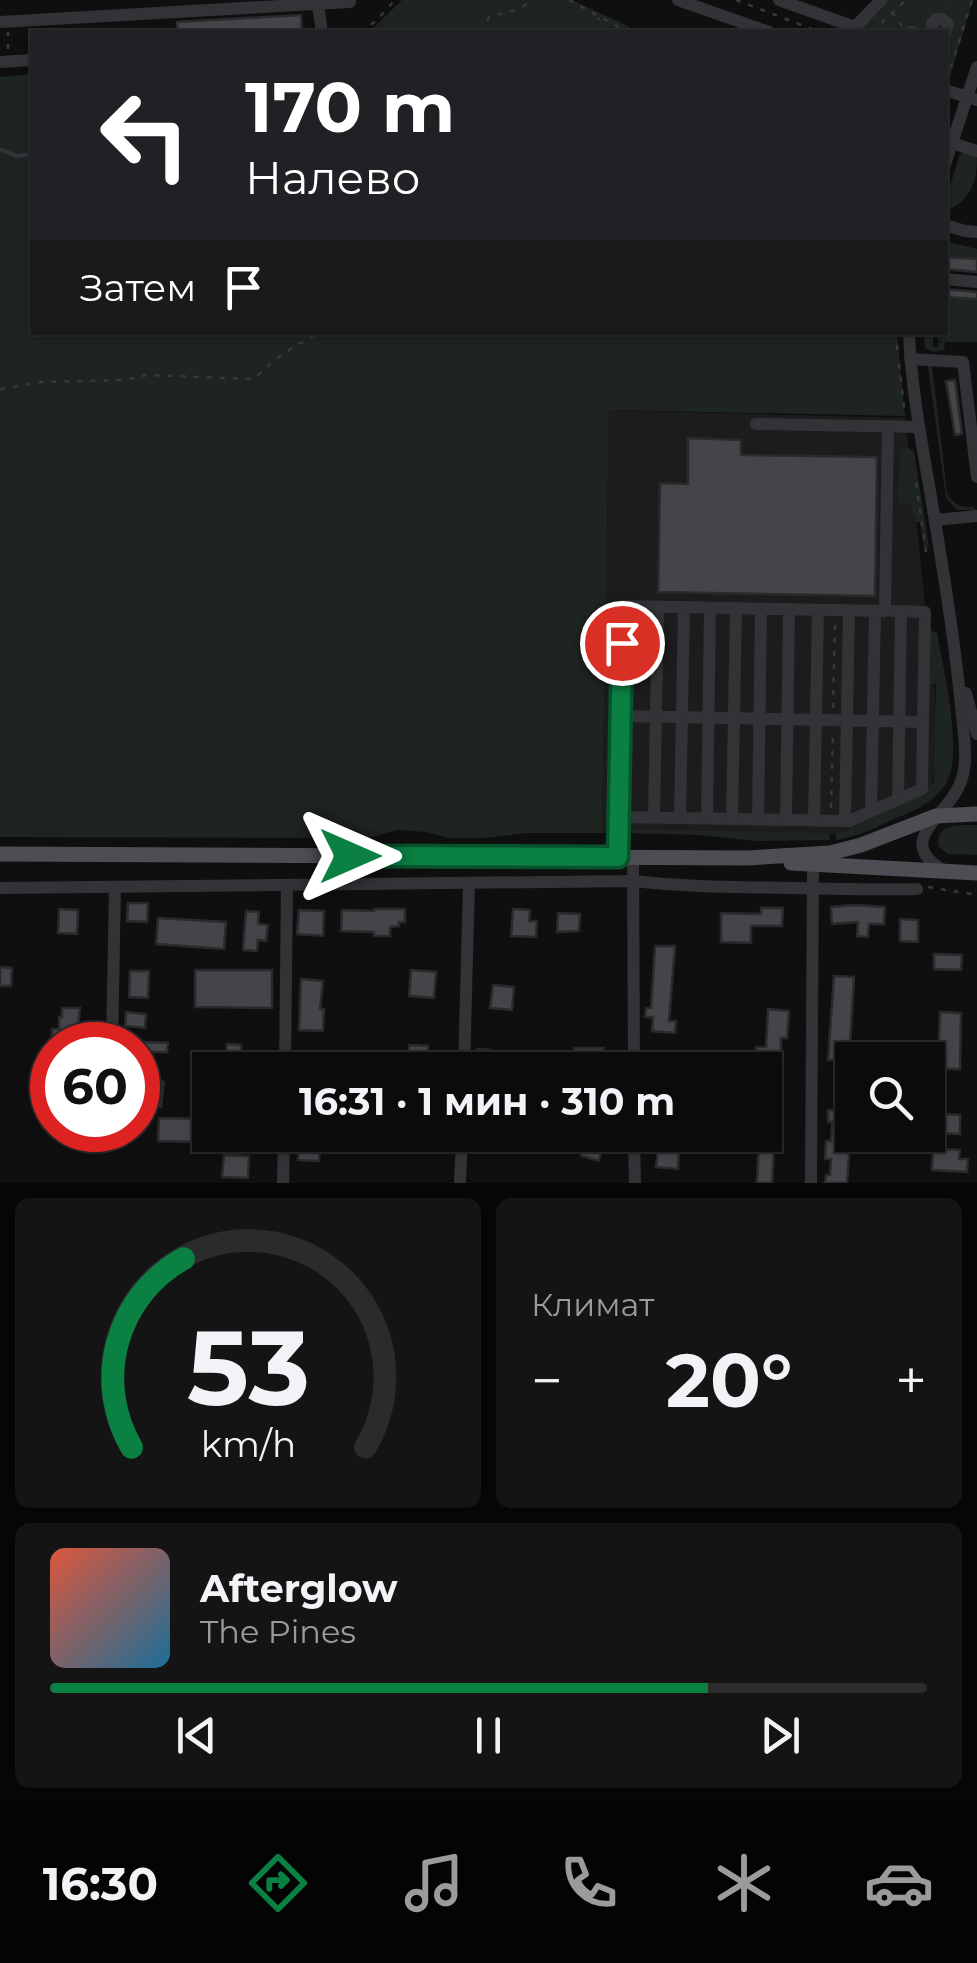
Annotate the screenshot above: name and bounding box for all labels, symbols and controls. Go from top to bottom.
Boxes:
text: 170 m [245,64,455,150]
icon: left [80,70,210,200]
text: Налево [245,150,420,205]
icon: arrive [216,260,271,315]
text: Затем [80,264,196,311]
pin [580,601,665,686]
icon: arrive [595,616,650,671]
position arrow [298,804,402,908]
speed limit sign: 60 [30,1022,160,1152]
map controls [835,1042,945,1152]
button: search [835,1042,945,1152]
text: 16:31 · 1 мин · 310 m [299,1078,675,1125]
text: Климат [531,1285,654,1324]
text: 53 [187,1304,309,1431]
text: 20° [666,1334,792,1426]
text: − [531,1347,563,1414]
text: + [895,1347,927,1414]
text: km/h [200,1422,296,1466]
text: Afterglow [200,1565,398,1612]
text: The Pines [200,1612,356,1651]
icon: previous [169,1708,224,1763]
icon: pause [461,1708,516,1763]
icon: next [753,1708,808,1763]
icon: directions [243,1848,313,1918]
icon: music [399,1848,469,1918]
icon: phone [554,1848,624,1918]
icon: climate [709,1848,779,1918]
icon: car [864,1848,934,1918]
text: 16:30 [43,1856,158,1911]

